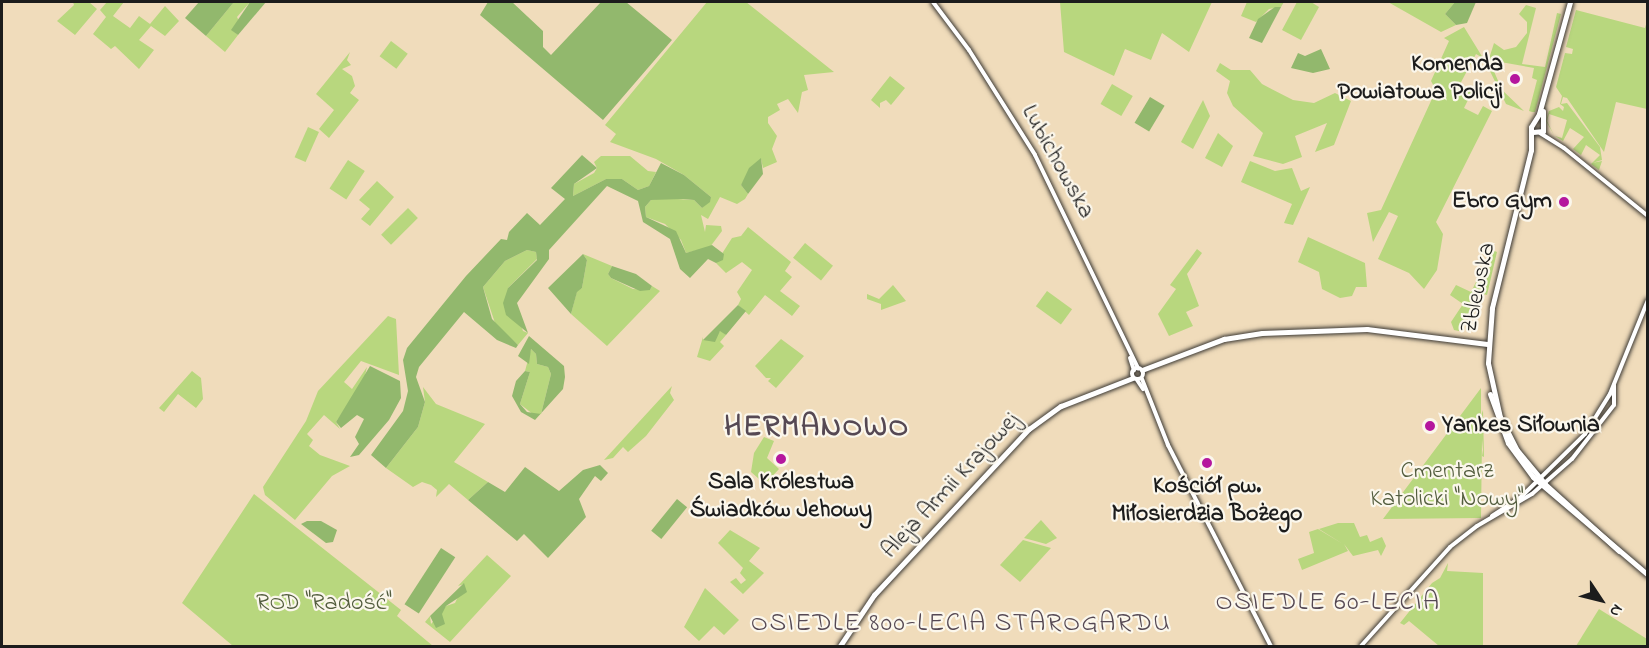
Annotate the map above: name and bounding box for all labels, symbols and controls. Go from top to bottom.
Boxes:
place label: Komenda Powiatowa Policji [1337,51,1503,107]
marker: Komenda Powiatowa Policji [1508,72,1522,86]
street label: Lubichowska [1014,100,1100,224]
place label: Ebro Gym [1452,188,1552,216]
marker: Ebro Gym [1557,195,1571,209]
street label: Zblewska [1455,240,1503,336]
street label: Aleja Armii Krajowej [876,407,1026,565]
district label: HERMANOWO [724,410,910,446]
place label: Yankes Siłownia [1442,412,1600,440]
marker: Yankes Siłownia [1423,419,1437,433]
marker: Sala Królestwa Świadków Jehowy [774,452,788,466]
marker: Kościół pw. Miłosierdzia Bożego [1200,456,1214,470]
park label: Cmentarz Katolicki "Nowy" [1370,458,1524,514]
place label: Sala Królestwa Świadków Jehowy [690,469,872,525]
place label: Kościół pw. Miłosierdzia Bożego [1111,473,1303,529]
north arrow [1571,570,1631,630]
district label: OSIEDLE 60-LECIA [1216,588,1440,620]
park label: ROD "Radość" [256,590,392,618]
text: N [1603,599,1629,622]
district label: OSIEDLE 800-LECIA STAROGARDU [751,609,1171,641]

